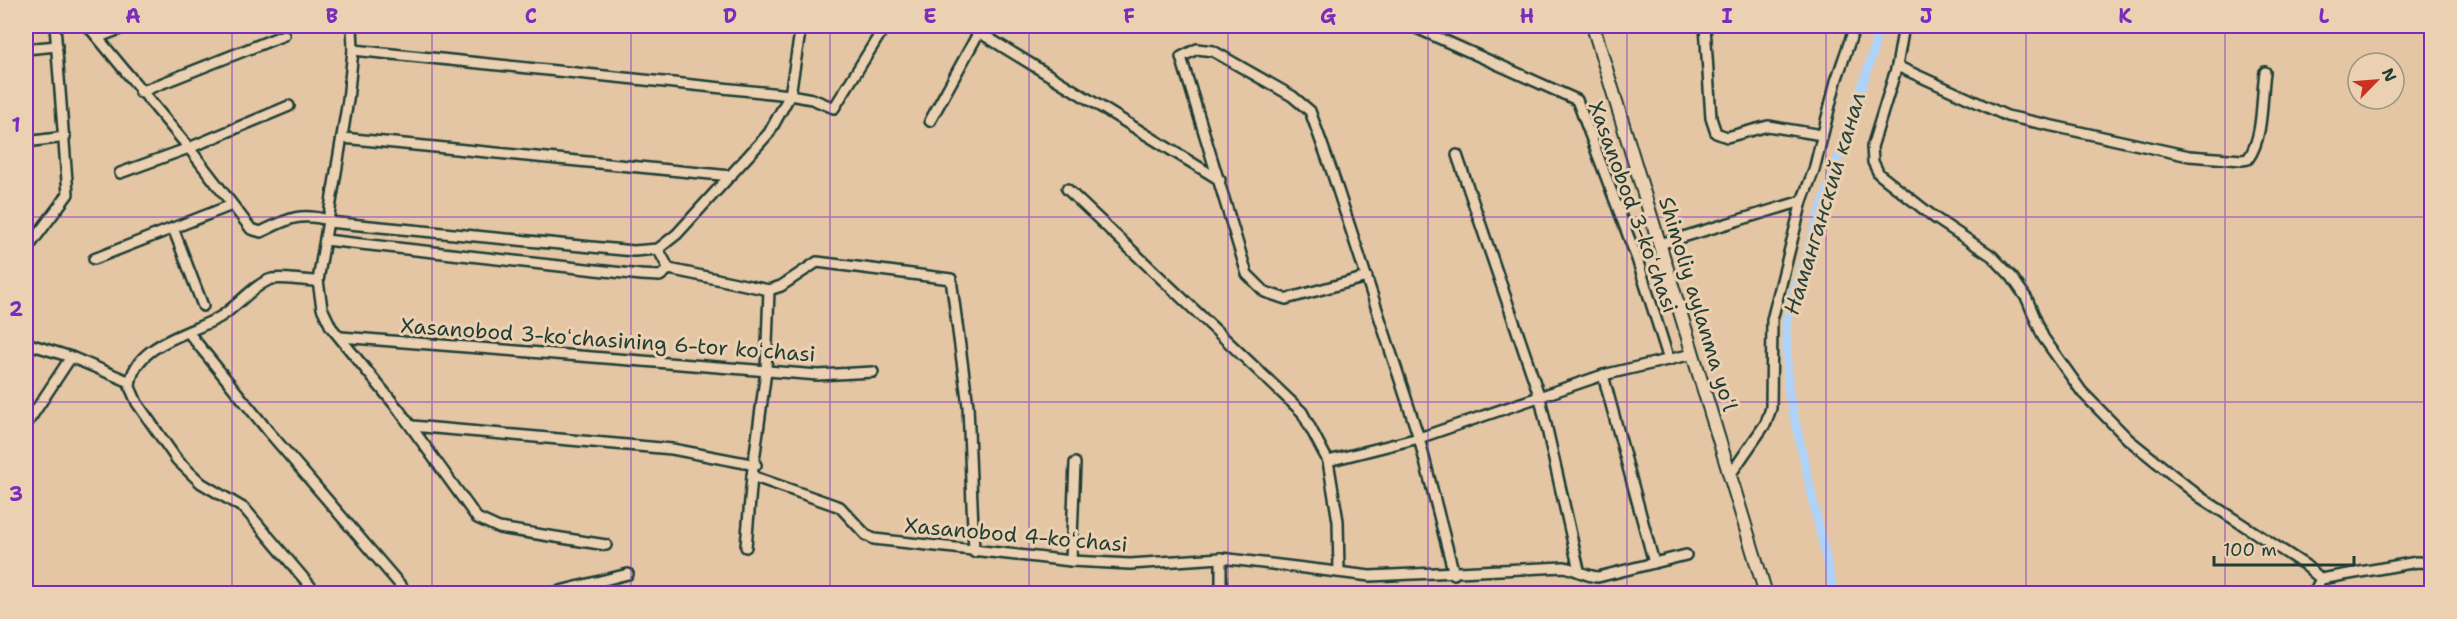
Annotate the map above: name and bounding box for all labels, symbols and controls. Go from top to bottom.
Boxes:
text: A [125,3,141,29]
text: B [326,3,338,29]
text: C [525,3,537,29]
text: D [723,3,737,29]
text: E [923,3,937,29]
text: F [1123,3,1135,29]
text: G [1320,3,1336,29]
text: H [1520,3,1534,29]
text: I [1721,3,1733,29]
text: J [1920,3,1933,29]
text: K [2118,3,2132,29]
text: L [2319,3,2330,29]
north arrow [2346,51,2406,111]
text: N [2377,65,2401,85]
water label: Наманганский канал [1777,88,1872,318]
street label: Xasanobod 3-koʻchasi [1582,97,1684,317]
text: 1 [11,112,21,138]
street label: Shimoliy aylanma yoʻl [1652,193,1744,415]
text: 2 [9,296,23,322]
street label: Xasanobod 3-koʻchasining 6-tor koʻchasi [400,312,816,368]
text: 3 [9,481,23,507]
street label: Xasanobod 4-koʻchasi [903,511,1129,559]
scale bar [2214,529,2354,567]
text: 100 m [2223,538,2277,562]

